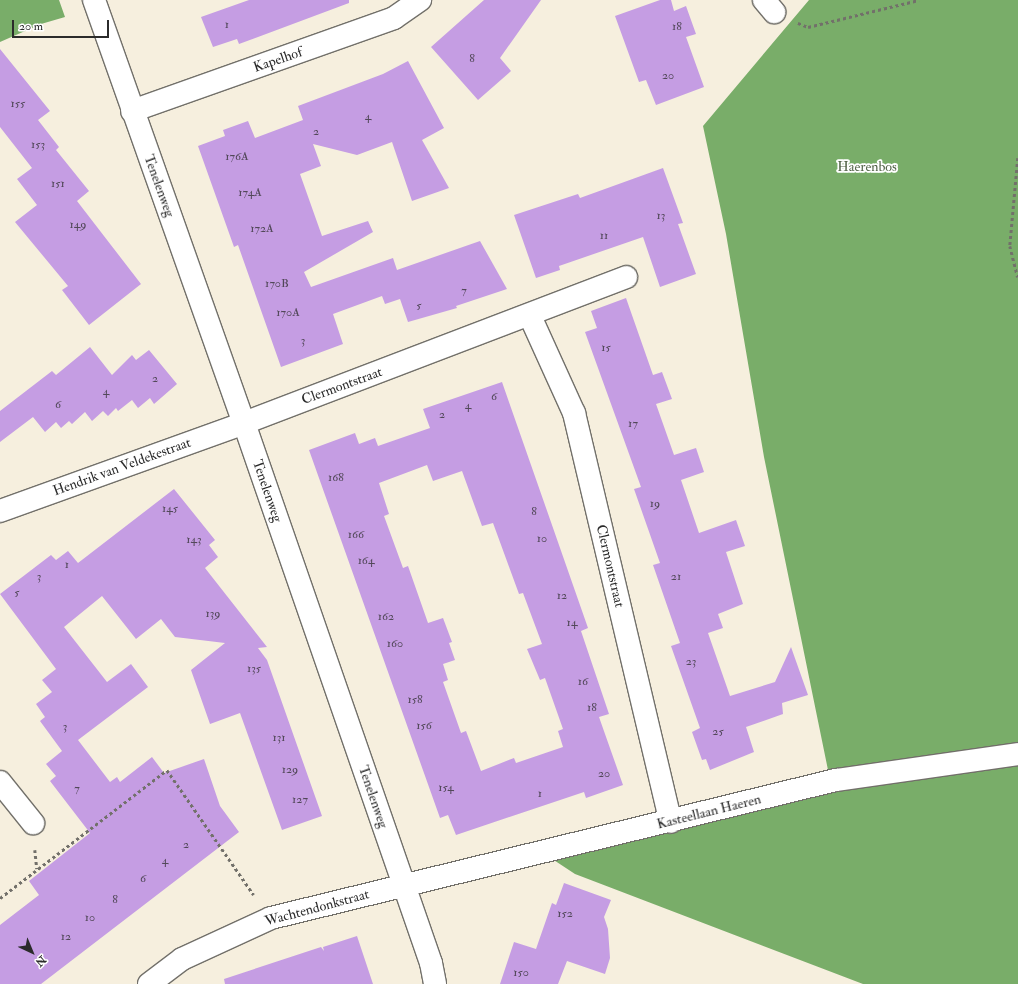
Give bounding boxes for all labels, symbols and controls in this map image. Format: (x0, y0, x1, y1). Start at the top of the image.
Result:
scale bar (14, 12, 111, 38)
house number: 1 (225, 18, 229, 32)
text: 20 m (19, 19, 43, 34)
house number: 18 (672, 20, 682, 34)
street label: Kapelhof (251, 44, 305, 76)
house number: 8 (469, 52, 475, 66)
house number: 20 (662, 69, 674, 83)
house number: 155 (11, 97, 25, 111)
house number: 4 (365, 110, 371, 124)
house number: 2 (313, 125, 319, 139)
house number: 153 (31, 138, 45, 152)
house number: 176A (225, 150, 249, 164)
street label: Tenelenweg (140, 152, 178, 220)
park label: Haerenbos (837, 159, 897, 175)
house number: 151 (51, 177, 65, 191)
house number: 174A (238, 186, 262, 200)
house number: 13 (657, 209, 665, 223)
house number: 149 (70, 218, 86, 232)
house number: 172A (250, 222, 274, 236)
house number: 11 (600, 229, 608, 243)
house number: 170B (265, 277, 289, 291)
house number: 7 (461, 284, 467, 298)
house number: 5 (416, 299, 422, 313)
house number: 170A (276, 306, 300, 320)
house number: 3 (301, 334, 305, 348)
house number: 15 (601, 341, 611, 355)
street label: Clermontstraat (299, 364, 385, 408)
house number: 2 (152, 372, 158, 386)
house number: 4 (103, 385, 109, 399)
house number: 6 (491, 390, 497, 404)
house number: 6 (55, 398, 61, 412)
house number: 4 (465, 399, 471, 413)
house number: 2 (439, 408, 445, 422)
house number: 17 (628, 417, 638, 431)
street label: Hendrik van Veldekestraat (51, 434, 193, 500)
street label: Tenelenweg (248, 457, 286, 525)
house number: 168 (328, 471, 344, 485)
house number: 19 (650, 497, 660, 511)
house number: 145 (162, 502, 178, 516)
house number: 8 (531, 505, 537, 519)
street label: Clermontstraat (592, 523, 628, 609)
house number: 166 (348, 528, 364, 542)
house number: 10 (537, 532, 547, 546)
house number: 143 (186, 533, 202, 547)
house number: 164 (358, 554, 374, 568)
house number: 1 (65, 558, 69, 572)
house number: 3 (37, 570, 41, 584)
house number: 21 (671, 570, 681, 584)
house number: 5 (14, 586, 20, 600)
house number: 12 (557, 589, 567, 603)
house number: 139 (205, 607, 221, 621)
house number: 162 (378, 610, 394, 624)
house number: 14 (567, 616, 577, 630)
house number: 160 (387, 637, 403, 651)
house number: 23 (686, 655, 696, 669)
house number: 135 (247, 662, 261, 676)
house number: 16 (578, 675, 588, 689)
house number: 158 (407, 693, 423, 707)
house number: 18 (587, 701, 597, 715)
house number: 156 (416, 719, 432, 733)
house number: 3 (63, 720, 67, 734)
house number: 25 (712, 725, 724, 739)
house number: 131 (272, 731, 286, 745)
house number: 129 (282, 763, 298, 777)
street label: Tenelenweg (354, 763, 392, 831)
house number: 20 (598, 767, 610, 781)
house number: 154 (438, 781, 454, 795)
house number: 7 (74, 782, 80, 796)
house number: 1 (538, 787, 542, 801)
street label: Kasteellaan Haeren (655, 791, 763, 833)
house number: 127 (292, 793, 308, 807)
house number: 2 (183, 838, 189, 852)
house number: 4 (162, 854, 168, 868)
house number: 6 (140, 872, 146, 886)
street label: Wachtendonkstraat (263, 886, 371, 930)
house number: 8 (112, 893, 118, 907)
house number: 152 (557, 907, 573, 921)
house number: 10 (85, 911, 95, 925)
house number: 12 (61, 930, 71, 944)
north arrow (12, 932, 52, 972)
text: N (33, 953, 49, 969)
house number: 150 (513, 966, 529, 980)

